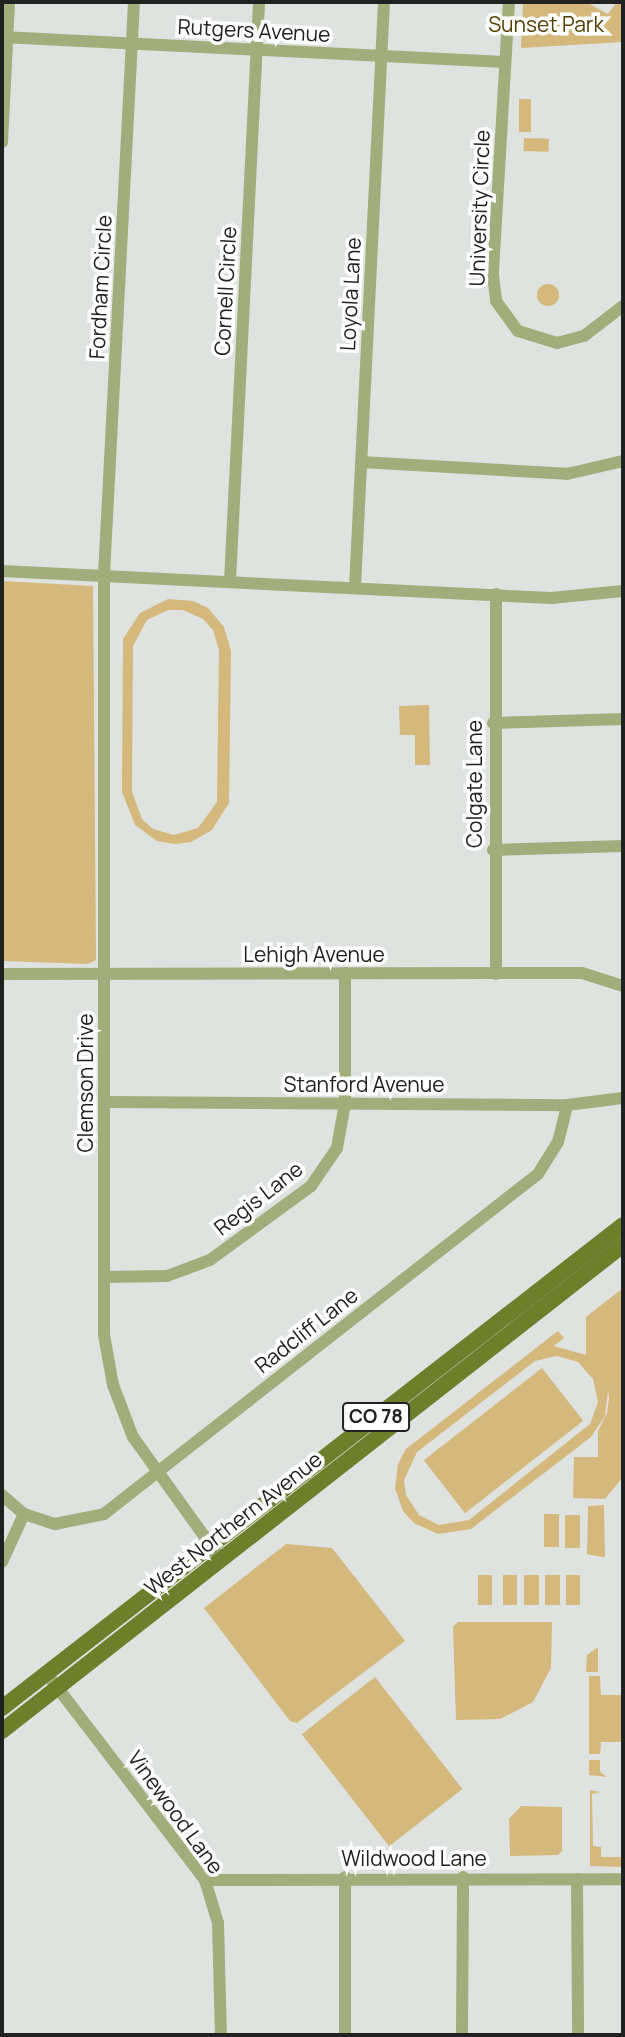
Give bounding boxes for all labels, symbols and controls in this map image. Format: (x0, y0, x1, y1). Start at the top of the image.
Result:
park label: Sunset Park (488, 11, 604, 37)
street label: Rutgers Avenue (177, 13, 331, 47)
street label: University Circle (464, 129, 494, 287)
street label: Fordham Circle (84, 214, 116, 360)
street label: Cornell Circle (209, 226, 241, 356)
street label: Loyola Lane (334, 237, 366, 351)
street label: Colgate Lane (461, 720, 487, 848)
street label: Lehigh Avenue (243, 941, 385, 967)
street label: Clemson Drive (72, 1014, 98, 1152)
street label: Stanford Avenue (284, 1071, 444, 1097)
street label: Regis Lane (209, 1156, 307, 1240)
street label: Radcliff Lane (250, 1282, 362, 1378)
road number: CO 78 (341, 1401, 411, 1432)
street label: West Northern Avenue (139, 1446, 327, 1600)
street label: Vinewood Lane (123, 1746, 229, 1878)
street label: Wildwood Lane (341, 1845, 487, 1871)

